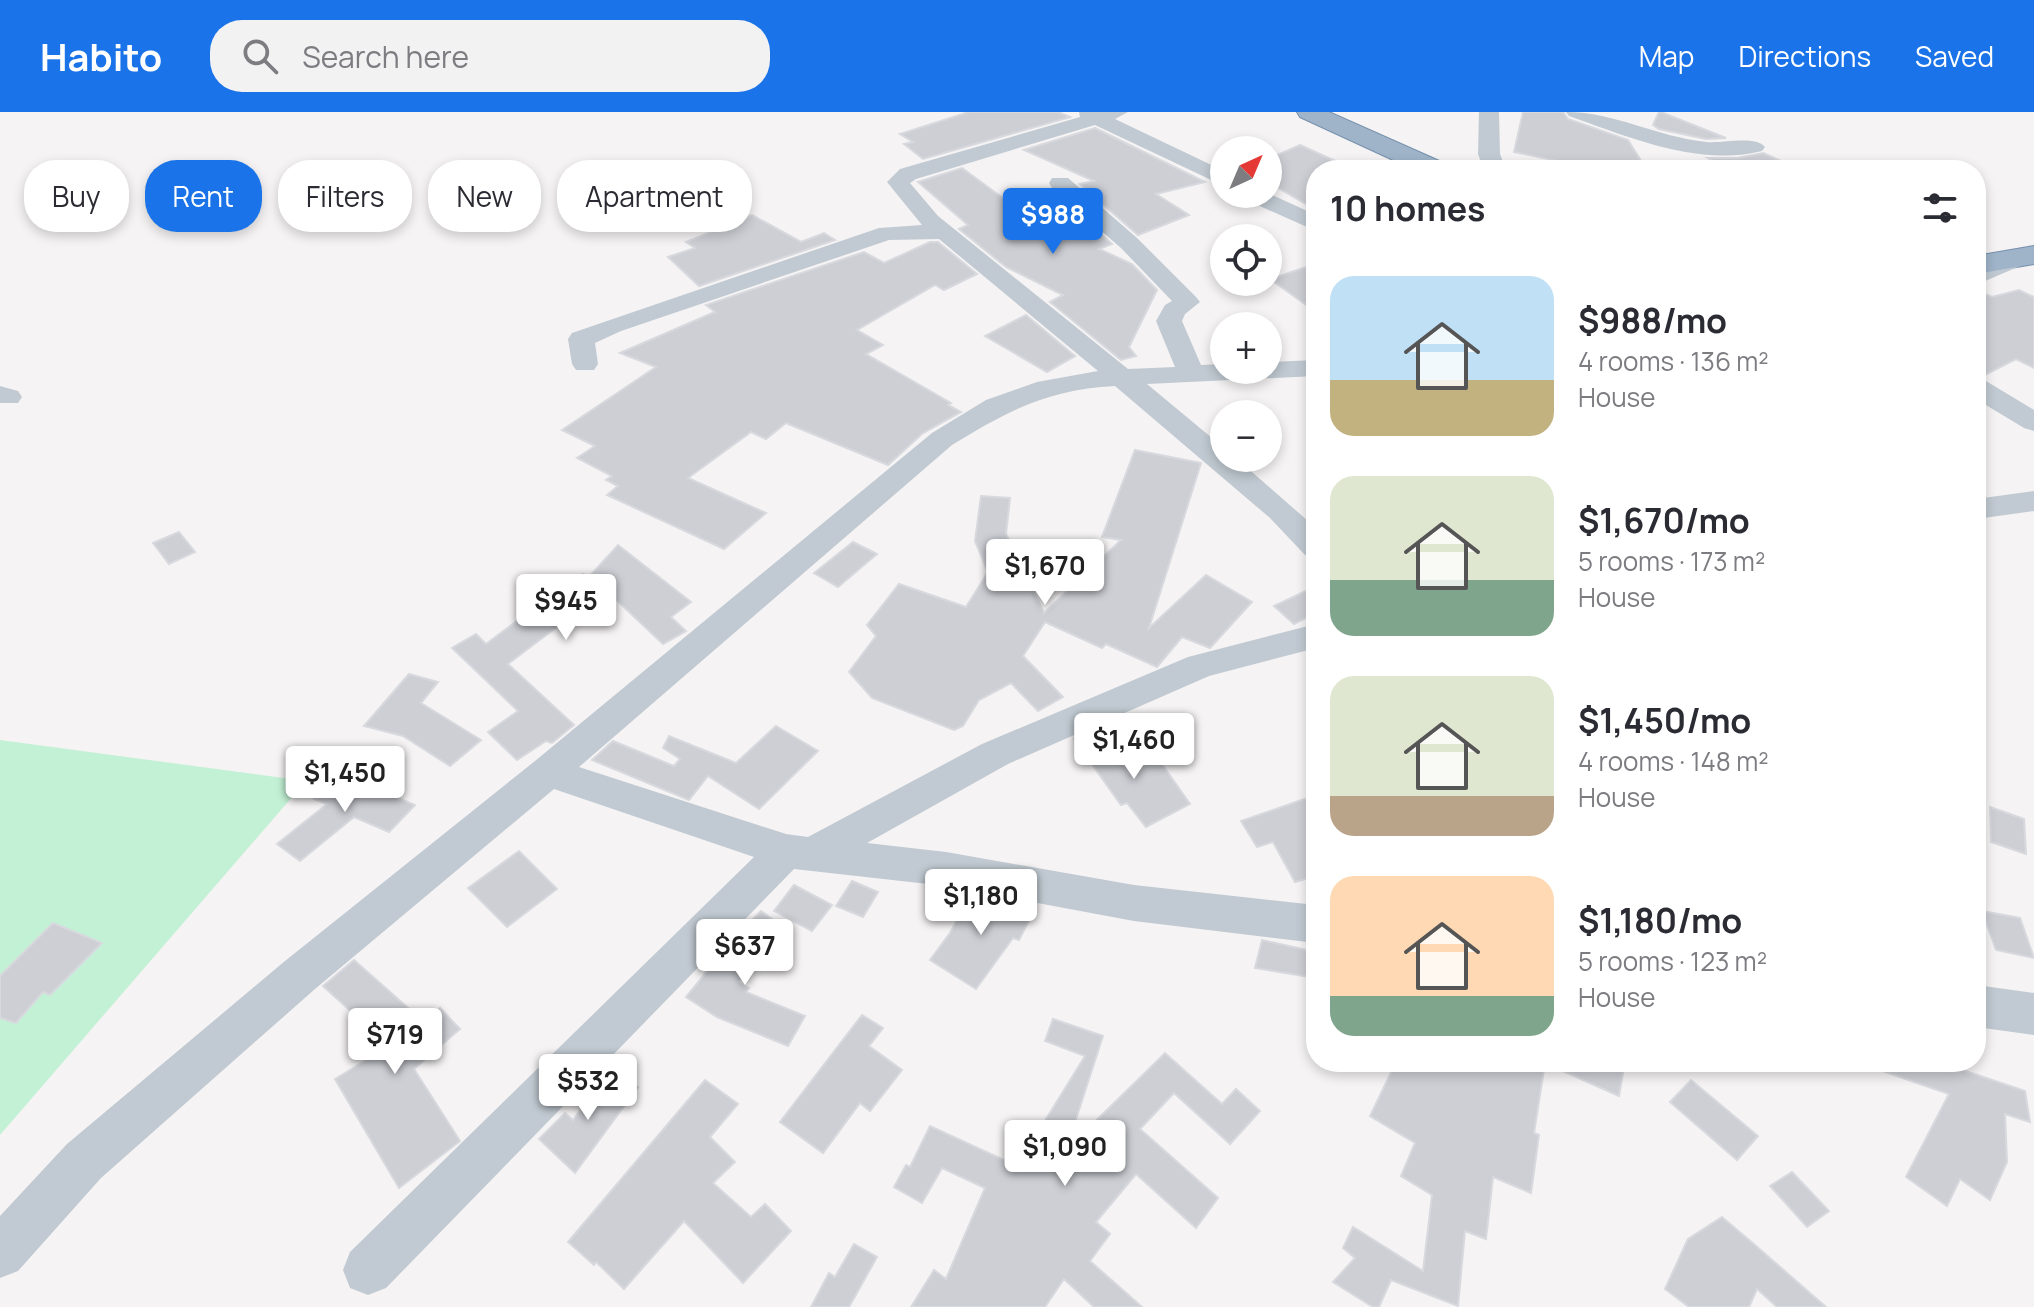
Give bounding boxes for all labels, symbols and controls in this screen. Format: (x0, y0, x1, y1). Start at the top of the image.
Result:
search box (210, 20, 770, 92)
text: Habito (40, 30, 162, 82)
icon: search (238, 34, 282, 78)
text: Search here (302, 36, 469, 77)
text: Map (1639, 37, 1694, 75)
text: Directions (1738, 37, 1871, 75)
text: Saved (1915, 37, 1994, 75)
north arrow (1210, 136, 1282, 208)
map controls (1210, 136, 1282, 472)
chip: Buy (24, 160, 129, 232)
chip: Rent (145, 160, 262, 232)
chip: Filters (278, 160, 412, 232)
chip: New (428, 160, 541, 232)
chip: Apartment (557, 160, 752, 232)
text: 10 homes (1330, 185, 1486, 231)
icon: filters (1918, 186, 1962, 230)
pin: $988 (1006, 188, 1100, 256)
text: $988 (1021, 196, 1085, 232)
button: locate (1210, 224, 1282, 296)
text: $988/mo (1578, 297, 1727, 343)
icon: home (1394, 308, 1490, 404)
button: + (1210, 312, 1282, 384)
text: 4 rooms · 136 m² (1578, 343, 1769, 379)
text: House (1578, 379, 1655, 415)
button: − (1210, 400, 1282, 472)
text: $1,670/mo (1578, 497, 1750, 543)
icon: home (1394, 508, 1490, 604)
pin: $1,670 (980, 539, 1110, 607)
text: 5 rooms · 173 m² (1578, 543, 1765, 579)
text: $1,670 (1004, 547, 1086, 583)
pin: $945 (519, 574, 613, 642)
text: House (1578, 579, 1655, 615)
text: $945 (534, 582, 598, 618)
text: $1,450/mo (1578, 697, 1751, 743)
icon: home (1394, 708, 1490, 804)
pin: $1,460 (1069, 713, 1199, 781)
text: $1,460 (1092, 721, 1176, 757)
text: 4 rooms · 148 m² (1578, 743, 1769, 779)
pin: $1,450 (280, 746, 410, 814)
text: $1,450 (304, 754, 386, 790)
text: House (1578, 779, 1655, 815)
pin: $1,180 (916, 869, 1046, 937)
text: $1,180 (943, 877, 1019, 913)
text: $1,180/mo (1578, 897, 1742, 943)
icon: home (1394, 908, 1490, 1004)
pin: $637 (698, 919, 792, 987)
text: $637 (714, 927, 776, 963)
text: 5 rooms · 123 m² (1578, 943, 1767, 979)
text: House (1578, 979, 1655, 1015)
pin: $719 (348, 1008, 442, 1076)
text: $719 (366, 1016, 424, 1052)
pin: $532 (541, 1054, 635, 1122)
text: $532 (557, 1062, 619, 1098)
pin: $1,090 (1000, 1120, 1130, 1188)
text: $1,090 (1023, 1128, 1107, 1164)

